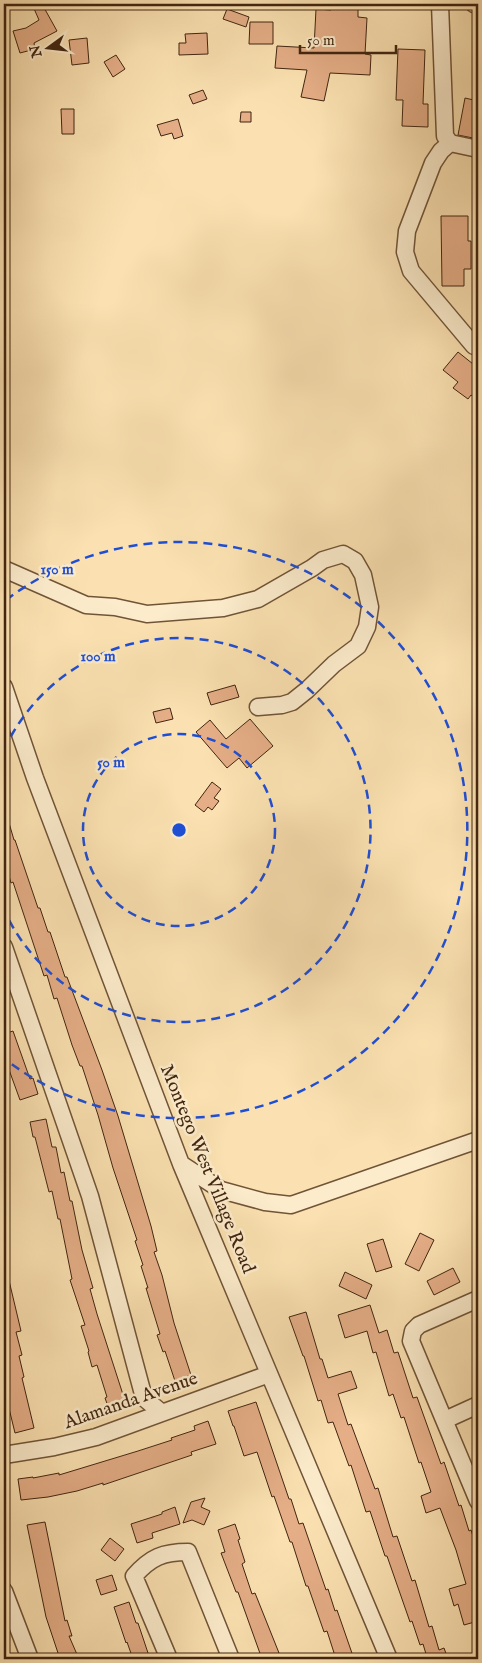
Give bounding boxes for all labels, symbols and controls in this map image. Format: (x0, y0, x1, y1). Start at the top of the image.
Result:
north arrow (22, 22, 72, 72)
scale bar (300, 22, 396, 54)
text: 50 m (307, 31, 335, 50)
text: N (26, 43, 47, 60)
text: 150 m (40, 560, 74, 579)
text: 100 m (80, 647, 116, 666)
text: 50 m (97, 753, 125, 772)
centre of rings (170, 821, 188, 839)
street label: Montego West Village Road (154, 1061, 260, 1278)
street label: Alamanda Avenue (60, 1367, 201, 1435)

